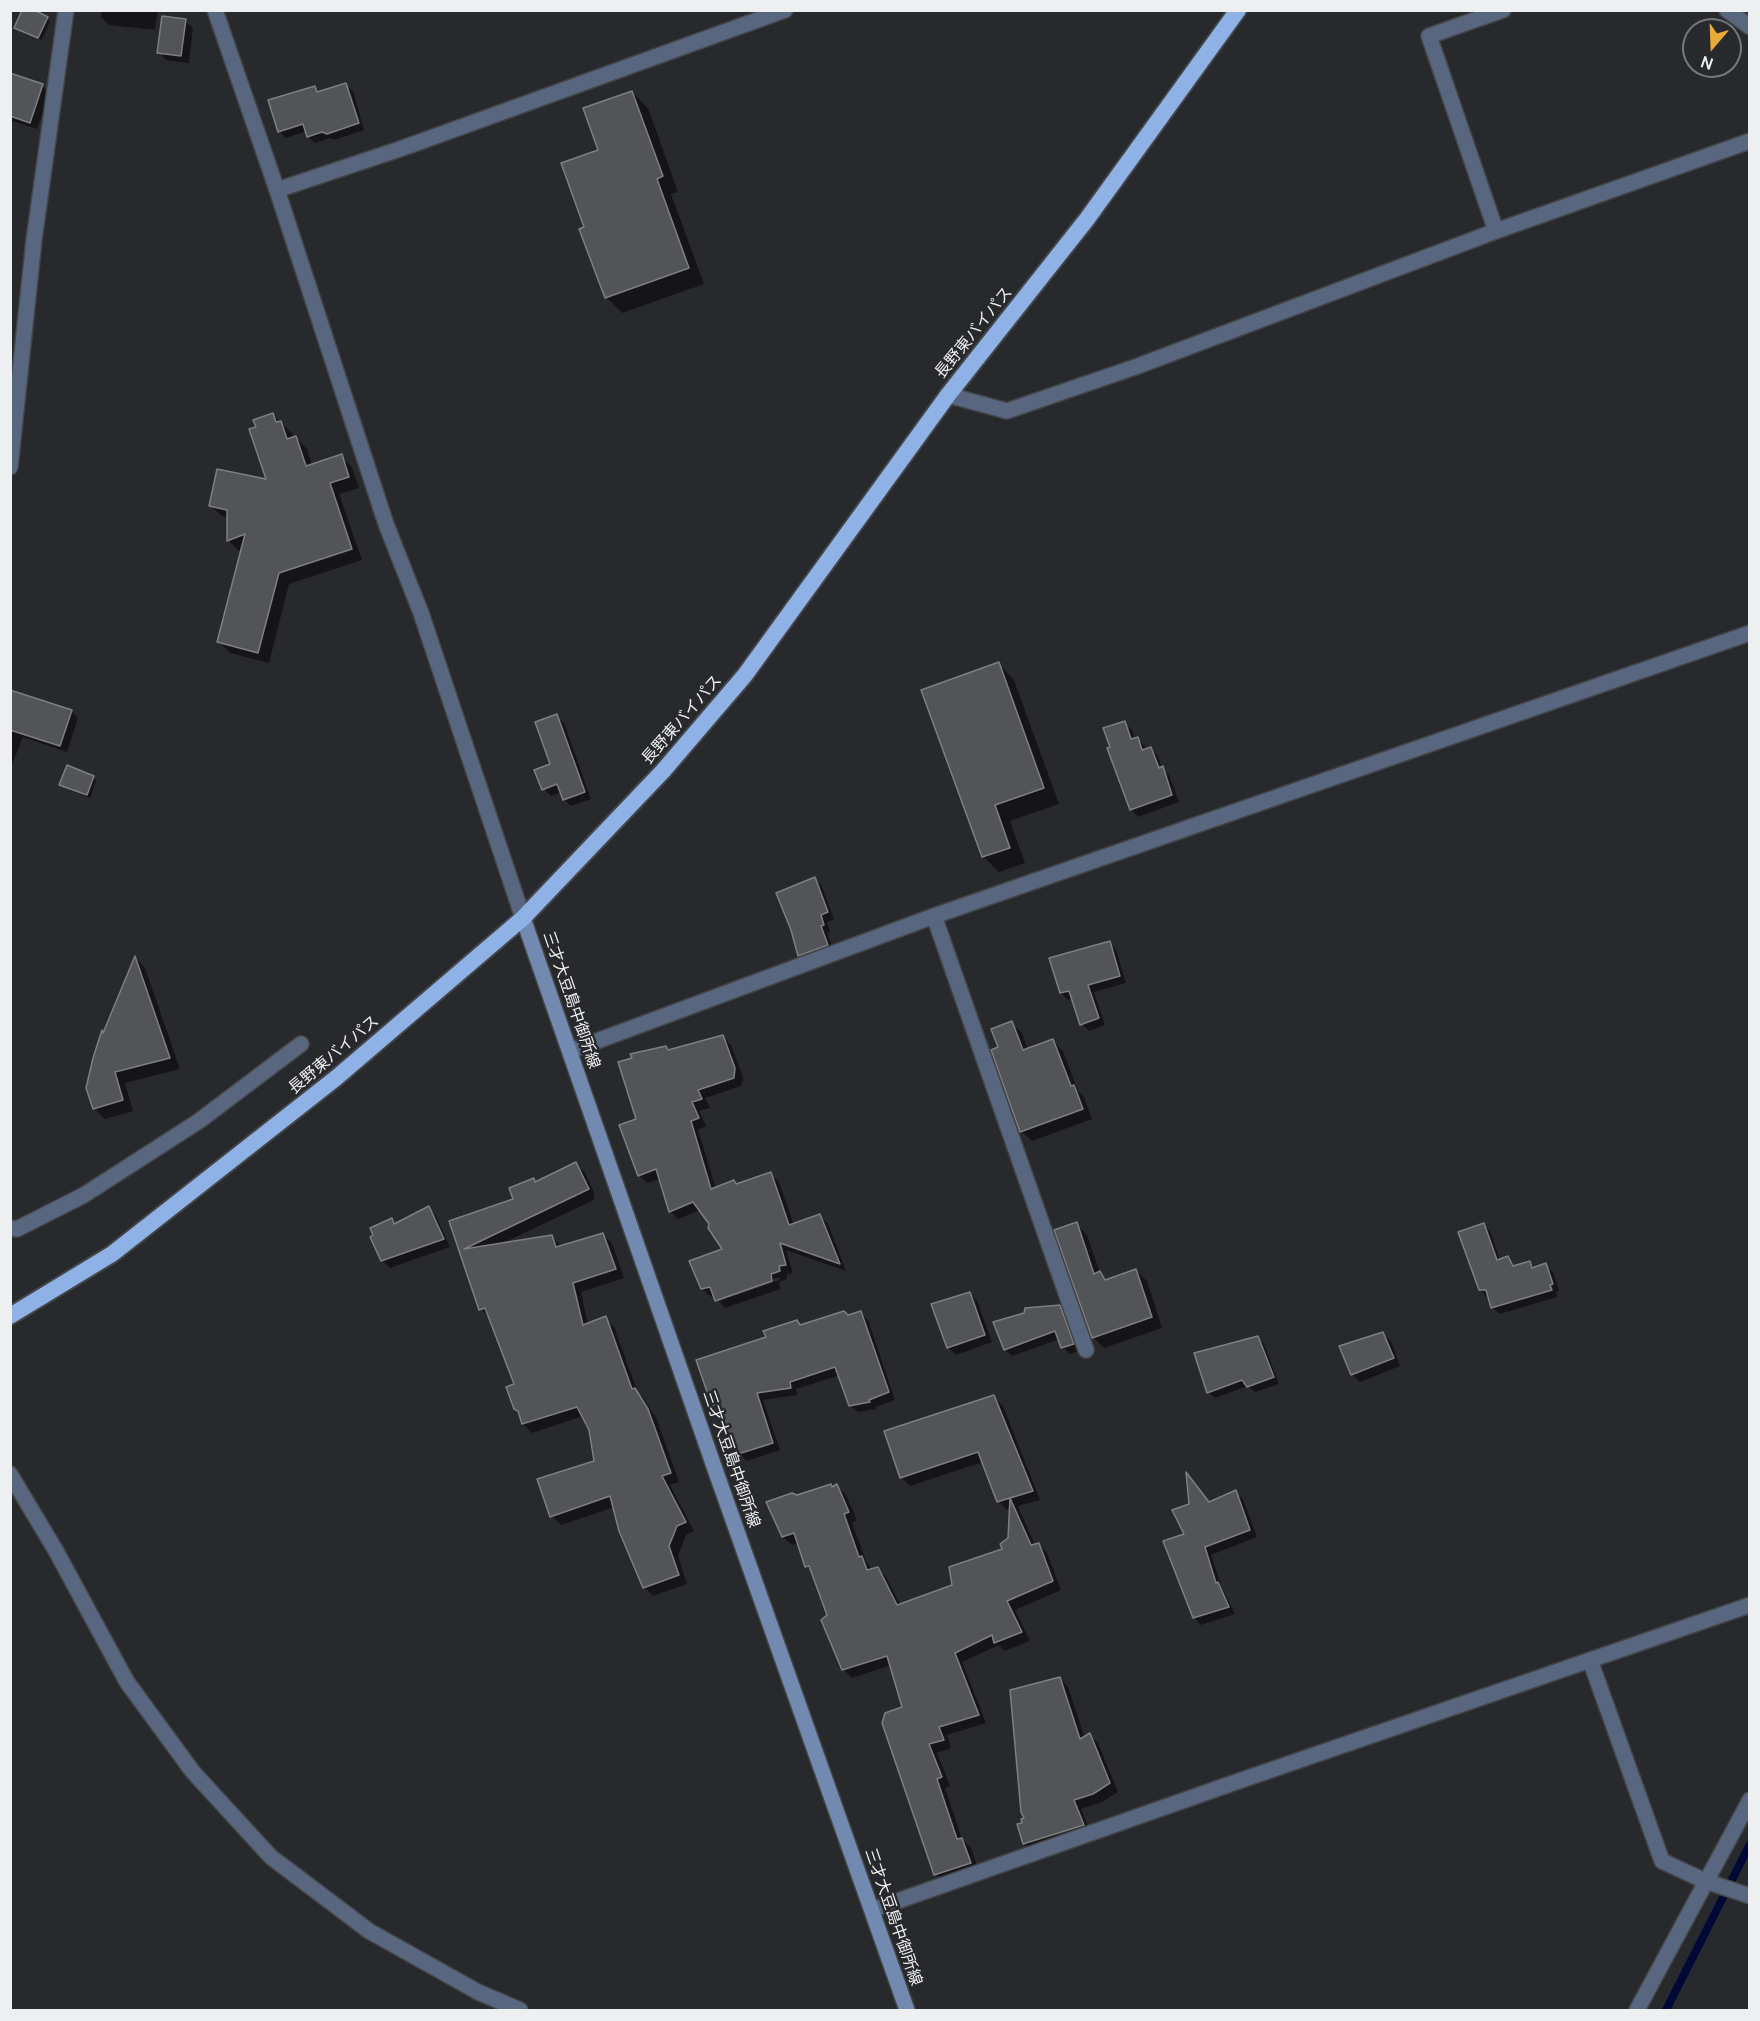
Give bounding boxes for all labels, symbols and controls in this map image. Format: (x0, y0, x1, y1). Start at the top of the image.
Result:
north arrow (1682, 18, 1742, 78)
text: N (1698, 51, 1716, 75)
street label: 長野東バイパス (931, 283, 1017, 383)
street label: 長野東バイパス (638, 671, 726, 769)
street label: 三才大豆島中御所線 (538, 929, 604, 1071)
street label: 長野東バイパス (285, 1012, 383, 1098)
street label: 三才大豆島中御所線 (698, 1388, 764, 1530)
street label: 三才大豆島中御所線 (860, 1846, 926, 1988)

